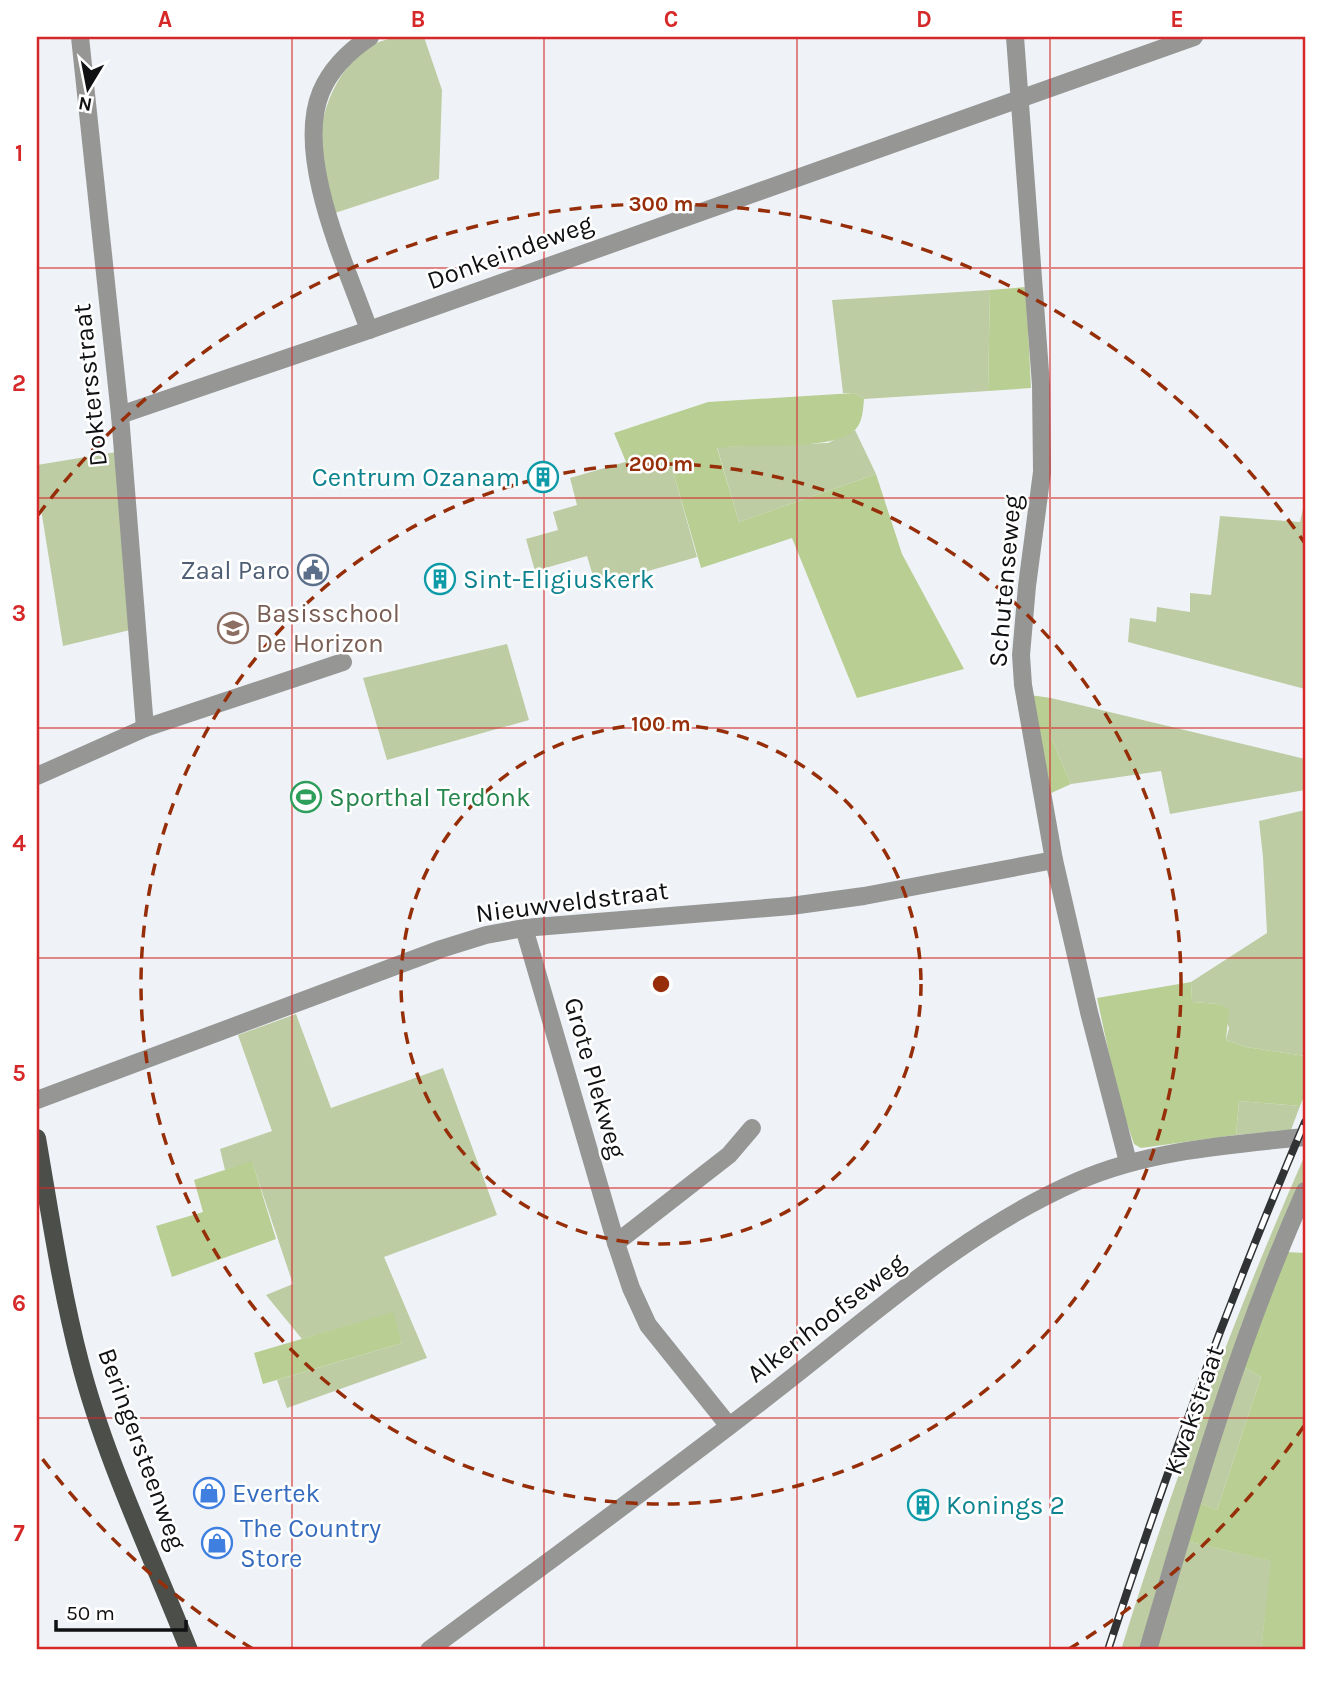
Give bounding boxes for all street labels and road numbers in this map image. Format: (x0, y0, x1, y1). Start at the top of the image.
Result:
street label: Donkeindeweg (423, 208, 597, 296)
street label: Doktersstraat (66, 302, 114, 468)
street label: Schutenseweg (982, 493, 1028, 669)
street label: Nieuwveldstraat (474, 875, 670, 929)
street label: Grote Plekweg (557, 994, 633, 1162)
street label: Alkenhoofseweg (741, 1246, 912, 1389)
street label: Kwakstraat (1157, 1341, 1231, 1479)
street label: Beringersteenweg (91, 1344, 193, 1554)

